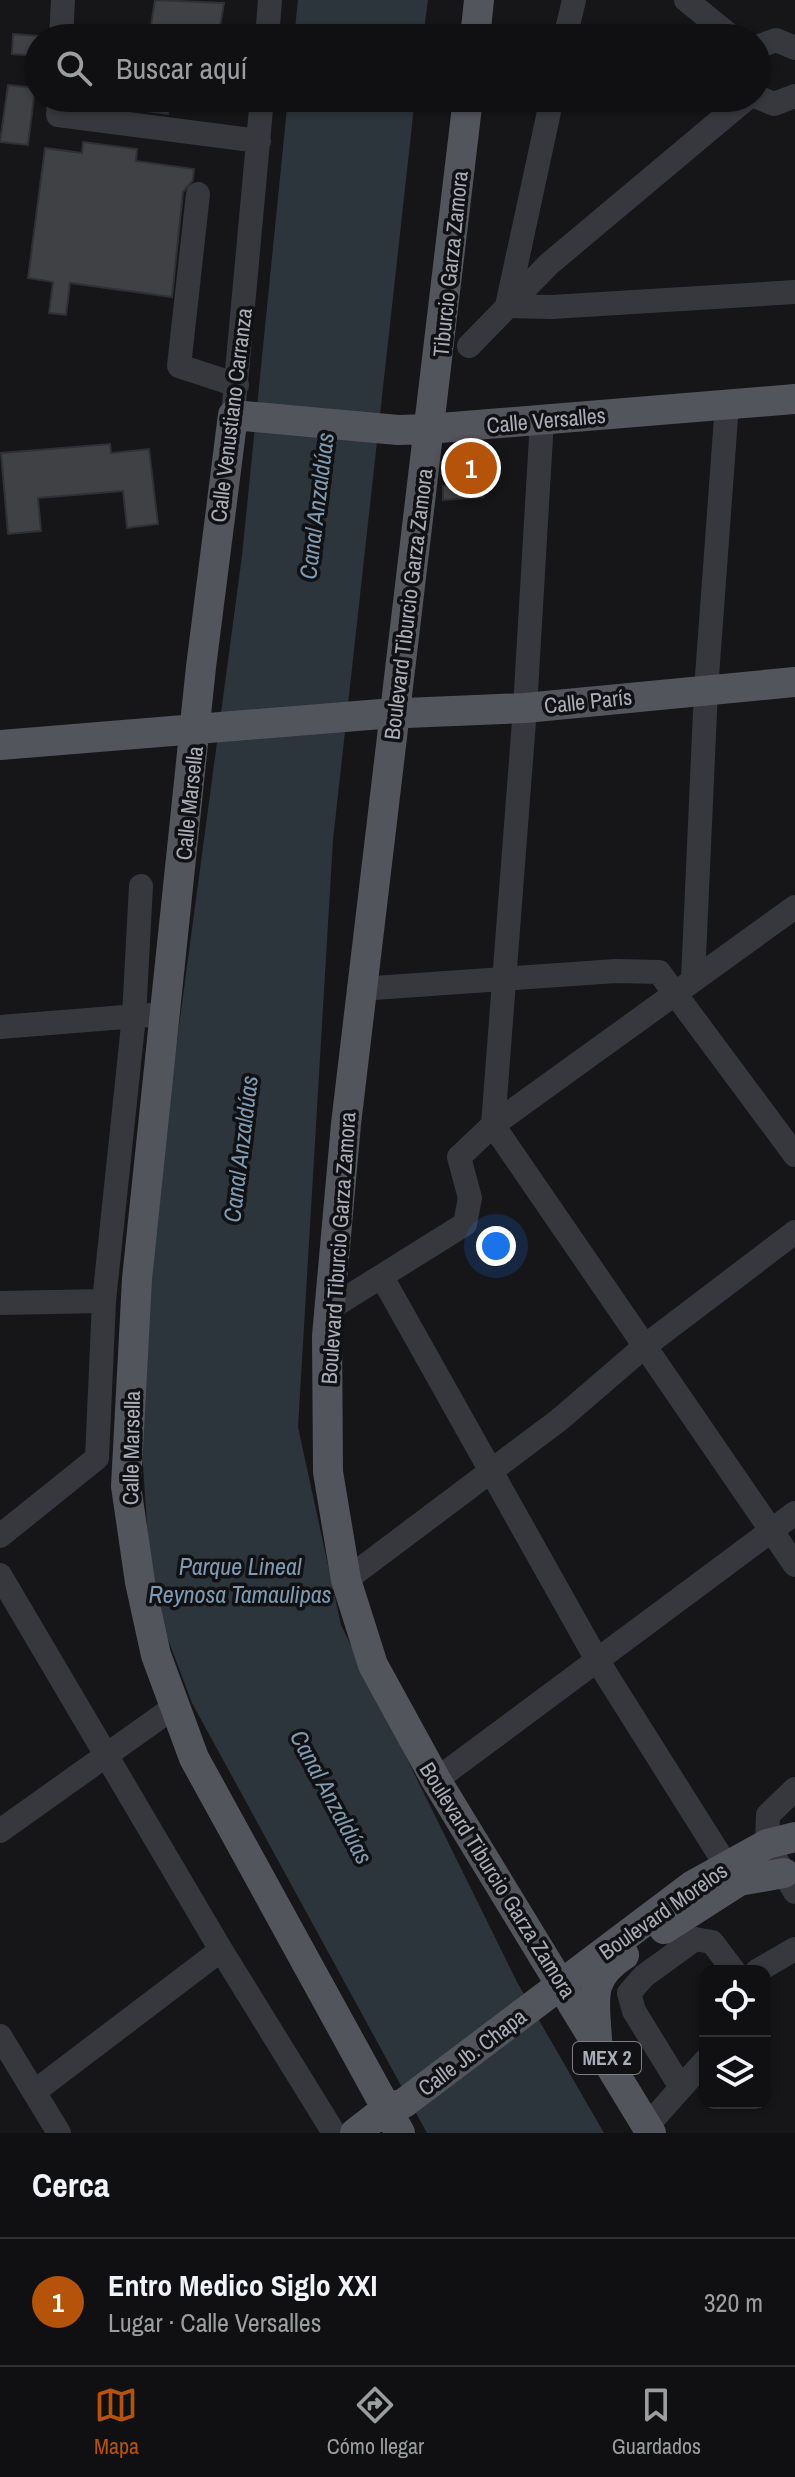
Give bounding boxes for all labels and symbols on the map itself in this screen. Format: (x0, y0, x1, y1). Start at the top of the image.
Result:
street label: Tiburcio Garza Zamora (425, 169, 475, 359)
street label: Calle Venustiano Carranza (203, 306, 259, 524)
street label: Calle Versalles (485, 400, 607, 440)
water label: Canal Anzaldúas (291, 431, 341, 581)
pin: 1 (445, 438, 497, 498)
street label: Boulevard Tiburcio Garza Zamora (376, 467, 440, 741)
street label: Calle París (543, 681, 633, 721)
street label: Calle Marsella (168, 745, 210, 861)
water label: Canal Anzaldúas (215, 1074, 265, 1224)
street label: Boulevard Tiburcio Garza Zamora (314, 1111, 362, 1385)
your location (476, 1226, 516, 1266)
street label: Calle Marsella (115, 1391, 147, 1505)
water label: Parque Lineal Reynosa Tamaulipas (149, 1550, 332, 1610)
water label: Canal Anzaldúas (283, 1724, 381, 1869)
street label: Boulevard Tiburcio Garza Zamora (413, 1756, 583, 2004)
street label: Boulevard Morelos (593, 1856, 733, 1966)
street label: Calle Jb. Chapa (412, 2001, 532, 2103)
road number: MEX 2 (573, 2042, 641, 2074)

